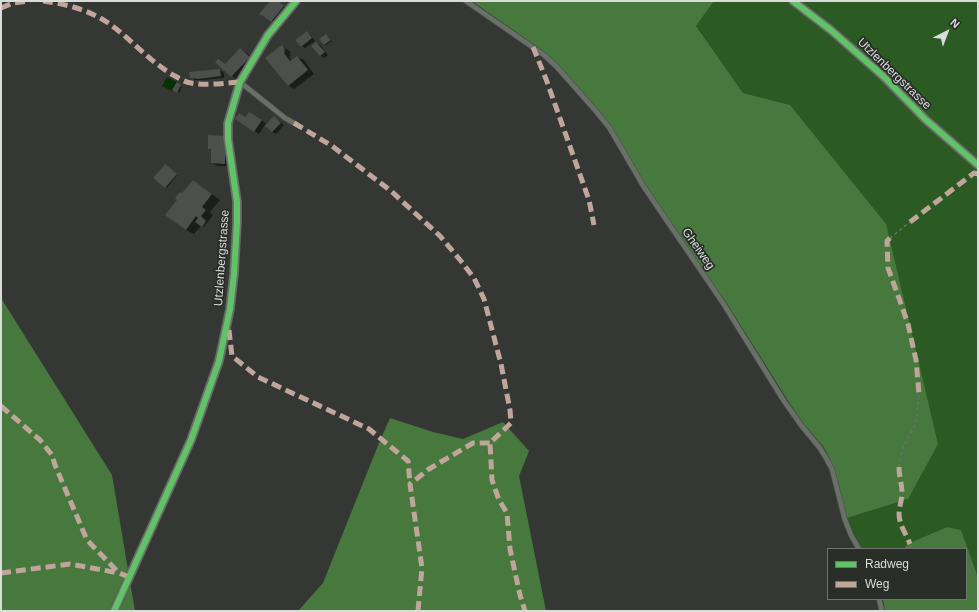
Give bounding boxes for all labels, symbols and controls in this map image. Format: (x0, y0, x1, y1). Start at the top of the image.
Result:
north arrow (927, 12, 967, 52)
text: N (948, 16, 962, 30)
street label: Utzlenbergstrasse (854, 35, 934, 113)
street label: Utzlenbergstrasse (211, 209, 233, 307)
street label: Gheiweg (679, 225, 717, 273)
legend (827, 548, 967, 600)
text: Radweg (865, 557, 909, 571)
text: Weg (865, 577, 889, 591)

